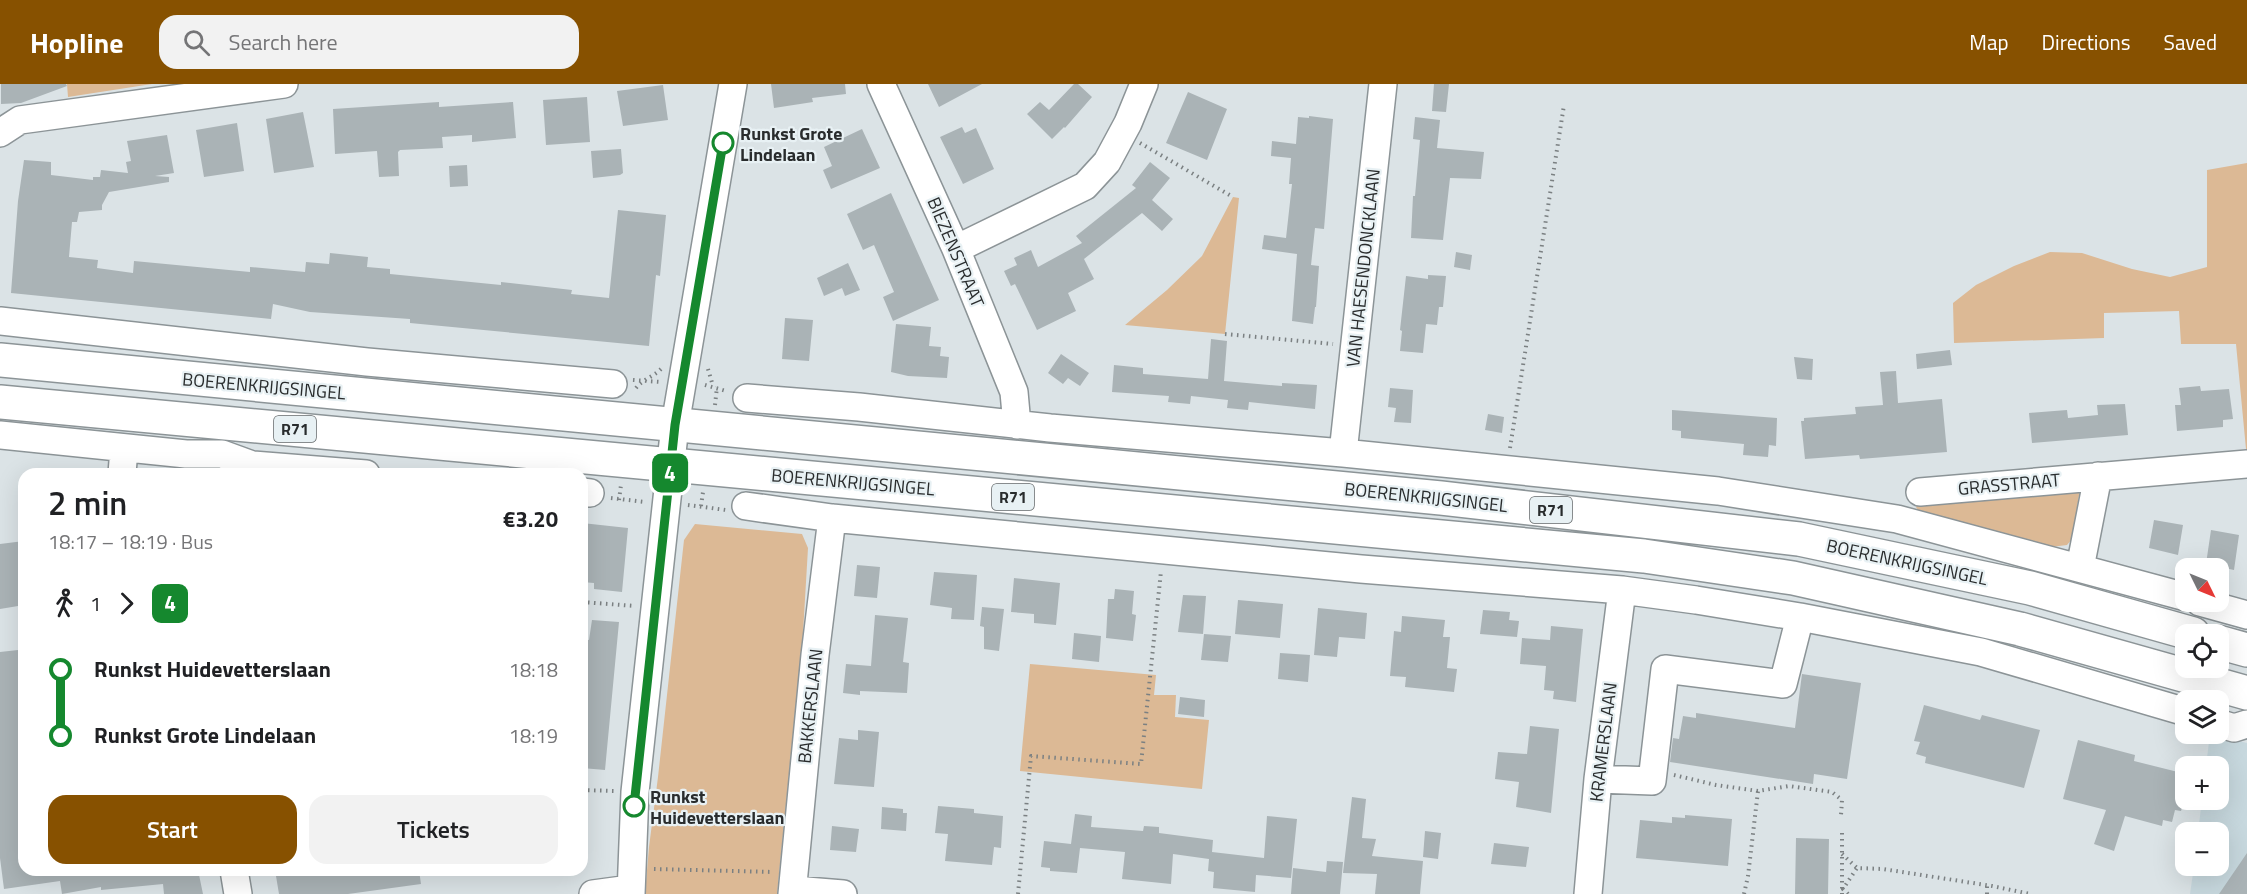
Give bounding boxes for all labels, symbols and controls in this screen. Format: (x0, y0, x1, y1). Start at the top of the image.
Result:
search box (159, 15, 579, 69)
text: Hopline (30, 21, 123, 64)
text: Search here (228, 25, 338, 59)
icon: search (180, 26, 213, 59)
text: Map (1969, 26, 2009, 58)
text: Directions (2042, 26, 2131, 58)
text: Saved (2164, 26, 2217, 58)
place label: Runkst Grote Lindelaan (740, 120, 842, 168)
marker: Runkst Grote Lindelaan (712, 132, 734, 154)
street label: VAN HAESENDONCKLAAN (1339, 167, 1387, 369)
street label: BIEZENSTRAAT (921, 193, 992, 312)
street label: BOERENKRIJGSINGEL (181, 365, 347, 407)
road number: R71 (274, 416, 316, 442)
line badge: 4 (650, 454, 690, 492)
text: 4 (664, 457, 676, 489)
street label: BOERENKRIJGSINGEL (770, 461, 936, 503)
street label: GRASSTRAAT (1957, 466, 2062, 502)
street label: BOERENKRIJGSINGEL (1343, 475, 1509, 519)
text: 2 min (48, 478, 127, 528)
road number: R71 (992, 484, 1034, 510)
road number: R71 (1530, 497, 1572, 523)
text: €3.20 (503, 502, 558, 536)
text: 18:17 – 18:19 · Bus (48, 526, 213, 557)
street label: BOERENKRIJGSINGEL (1824, 532, 1990, 592)
north arrow (2175, 558, 2229, 612)
map controls (2175, 558, 2229, 876)
icon: walk (48, 587, 81, 620)
icon: forward (110, 587, 143, 620)
text: 4 (164, 587, 176, 619)
text: 1 (90, 588, 101, 619)
button: locate (2175, 624, 2229, 678)
street label: BAKKERSLAAN (791, 647, 829, 765)
text: Runkst Huidevetterslaan (94, 652, 331, 686)
text: 18:18 (509, 654, 558, 685)
street label: KRAMERSLAAN (1582, 681, 1624, 803)
button: layers (2175, 690, 2229, 744)
text: Runkst Grote Lindelaan (94, 718, 316, 752)
text: 18:19 (509, 720, 558, 751)
button: + (2175, 756, 2229, 810)
place label: Runkst Huidevetterslaan (650, 783, 784, 831)
button: Start (48, 795, 297, 864)
button: Tickets (309, 795, 558, 864)
marker: Runkst Huidevetterslaan (623, 795, 645, 817)
button: − (2175, 822, 2229, 876)

